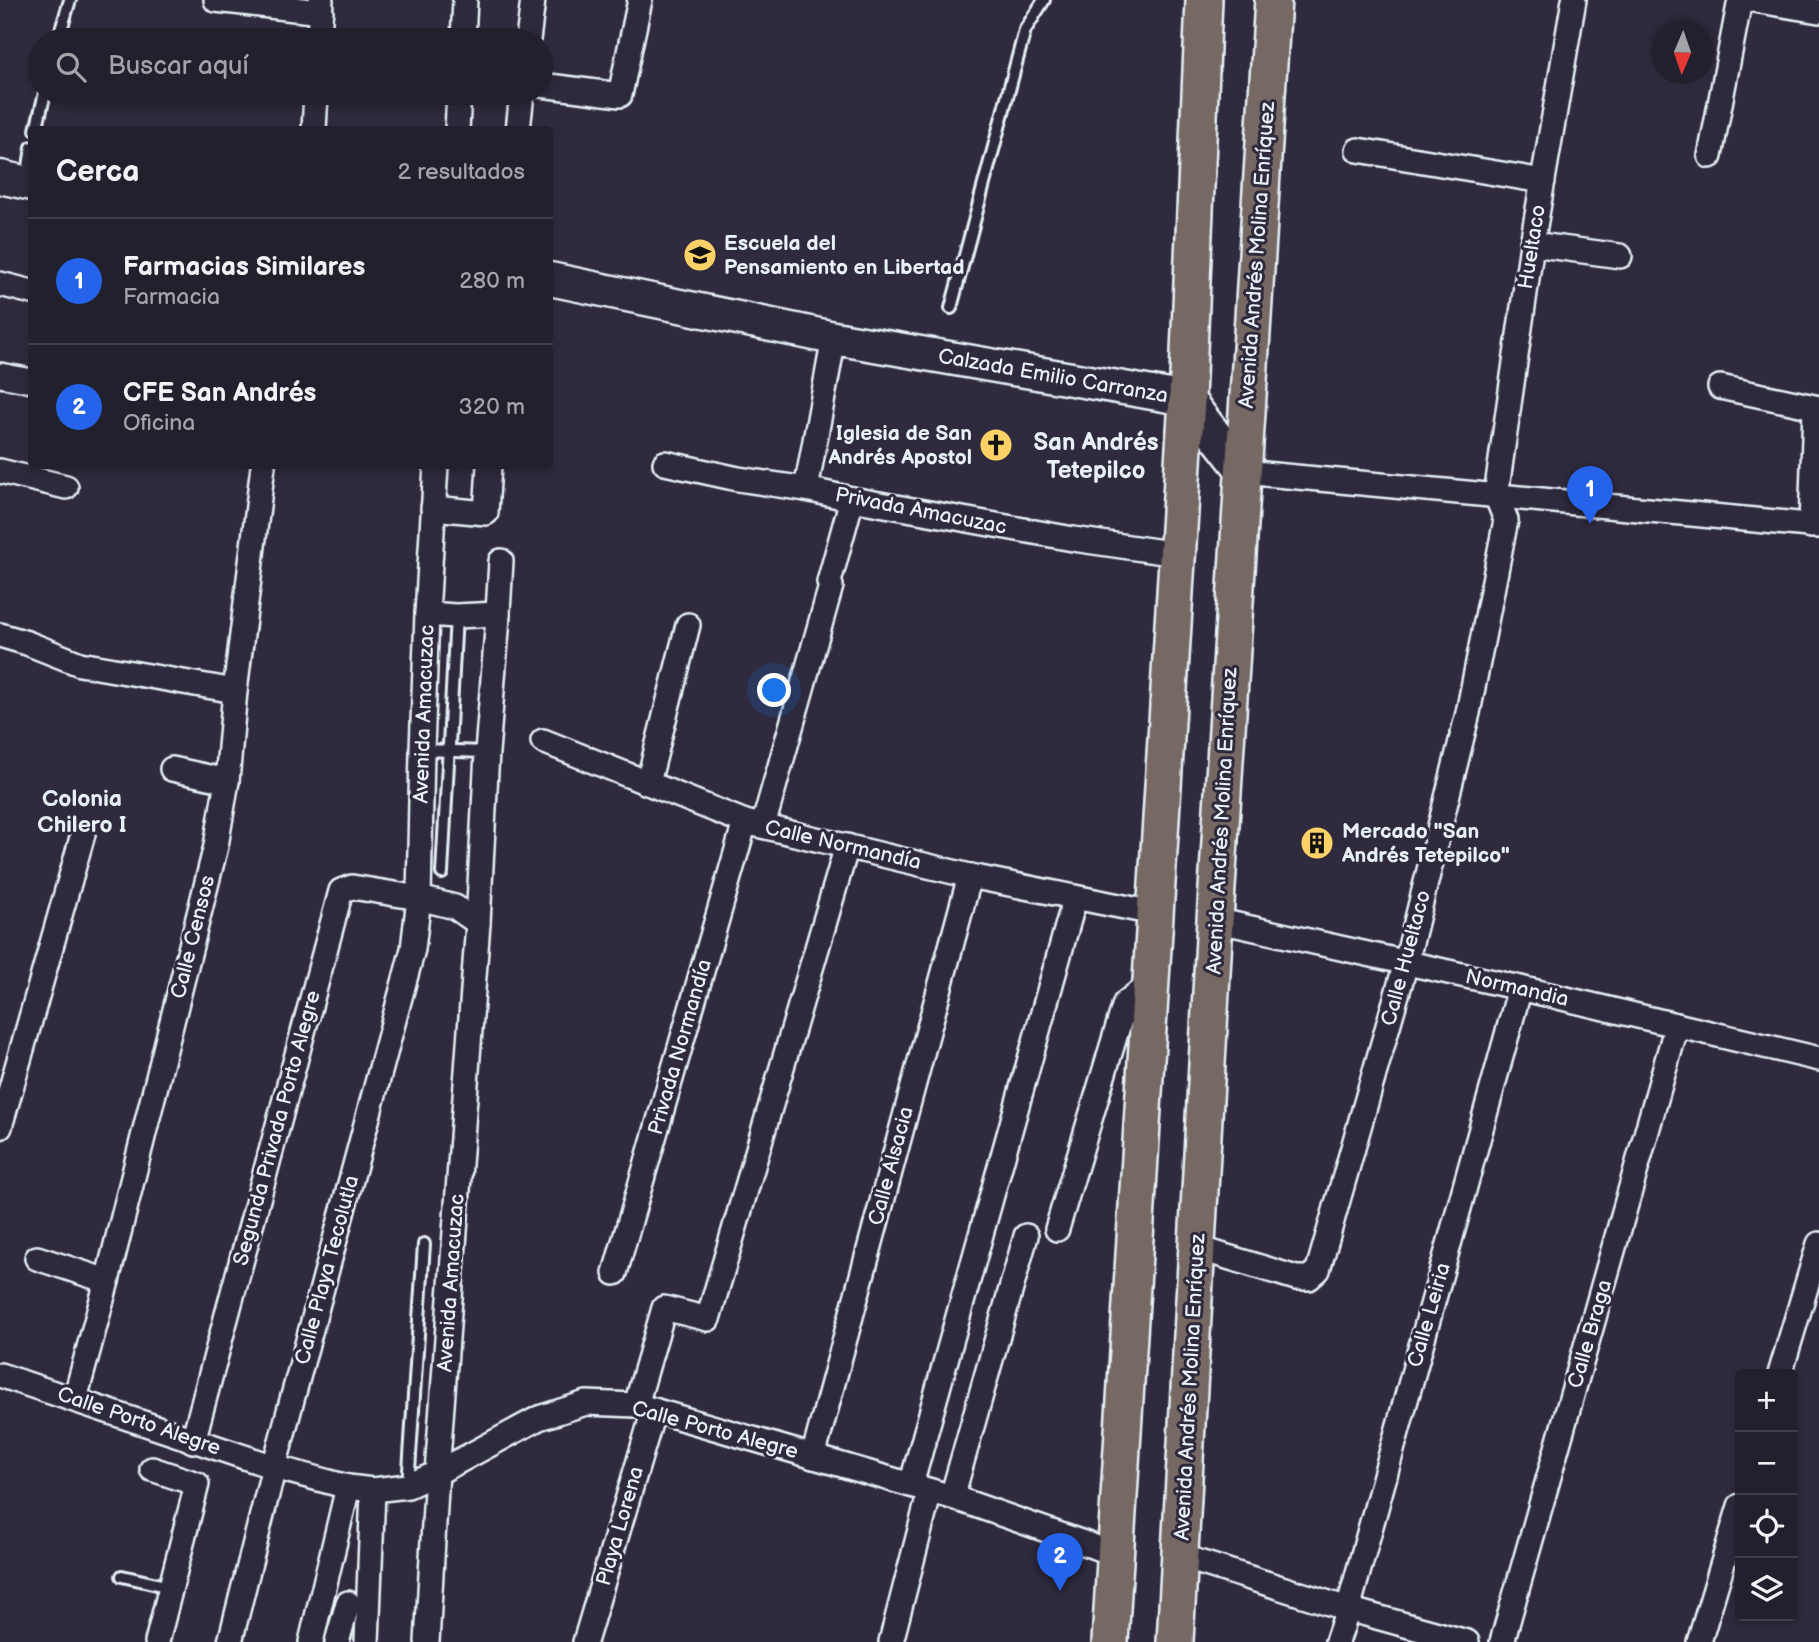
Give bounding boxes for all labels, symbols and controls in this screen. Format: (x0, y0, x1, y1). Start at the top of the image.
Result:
north arrow (1651, 21, 1714, 84)
search box (28, 28, 553, 105)
icon: search (52, 48, 90, 86)
text: Buscar aquí (108, 51, 249, 82)
street label: Avenida Andrés Molina Enríquez (1234, 100, 1280, 409)
text: Cerca (56, 154, 139, 190)
text: 2 resultados (397, 158, 525, 186)
street label: Hueltaco (1513, 203, 1551, 291)
place label: Escuela del Pensamiento en Libertad (724, 231, 964, 280)
school or university icon: Escuela del Pensamiento en Libertad (681, 236, 719, 274)
text: Farmacias Similares (123, 252, 365, 283)
text: 1 (74, 267, 84, 295)
text: 280 m (459, 267, 525, 295)
text: Farmacia (123, 283, 220, 311)
street label: Calzada Emilio Carranza (936, 343, 1170, 409)
text: CFE San Andrés (123, 378, 316, 409)
text: 2 (72, 393, 86, 421)
text: 320 m (459, 393, 525, 421)
text: Oficina (123, 409, 195, 437)
place label: Iglesia de San Andrés Apostol (827, 421, 972, 470)
church icon: Iglesia de San Andrés Apostol (977, 426, 1015, 464)
district label: San Andrés Tetepilco (1034, 428, 1159, 485)
pin: 1 (1567, 466, 1613, 524)
street label: Privada Amacuzac (833, 482, 1009, 540)
street label: Avenida Amacuzac (408, 624, 440, 804)
street label: Avenida Andrés Molina Enríquez (1201, 666, 1243, 975)
your location (757, 673, 791, 707)
district label: Colonia Chilero I (37, 785, 127, 839)
street label: Calle Normandía (763, 815, 923, 875)
place label: Mercado "San Andrés Tetepilco" (1341, 819, 1510, 868)
building icon: Mercado "San Andrés Tetepilco" (1298, 824, 1336, 862)
street label: Calle Censos (166, 873, 220, 1001)
street label: Calle Hueltaco (1376, 887, 1436, 1028)
street label: Privada Normandía (643, 956, 717, 1138)
street label: Normandia (1463, 964, 1571, 1012)
street label: Segunda Privada Porto Alegre (228, 988, 326, 1268)
street label: Calle Alsacia (863, 1104, 919, 1228)
street label: Calle Playa Tecolutla (290, 1173, 364, 1367)
street label: Avenida Amacuzac (432, 1193, 470, 1373)
street label: Avenida Andrés Molina Enríquez (1169, 1232, 1211, 1541)
street label: Calle Leiria (1402, 1260, 1456, 1370)
street label: Calle Braga (1563, 1277, 1617, 1391)
map controls (1735, 1369, 1798, 1621)
button: + (1735, 1369, 1798, 1432)
street label: Calle Porto Alegre (54, 1381, 224, 1461)
street label: Calle Porto Alegre (629, 1396, 801, 1464)
button: − (1735, 1432, 1798, 1495)
street label: Playa Lorena (591, 1464, 649, 1588)
button: locate (1735, 1495, 1798, 1558)
pin: 2 (1037, 1533, 1083, 1591)
button: layers (1735, 1558, 1798, 1621)

